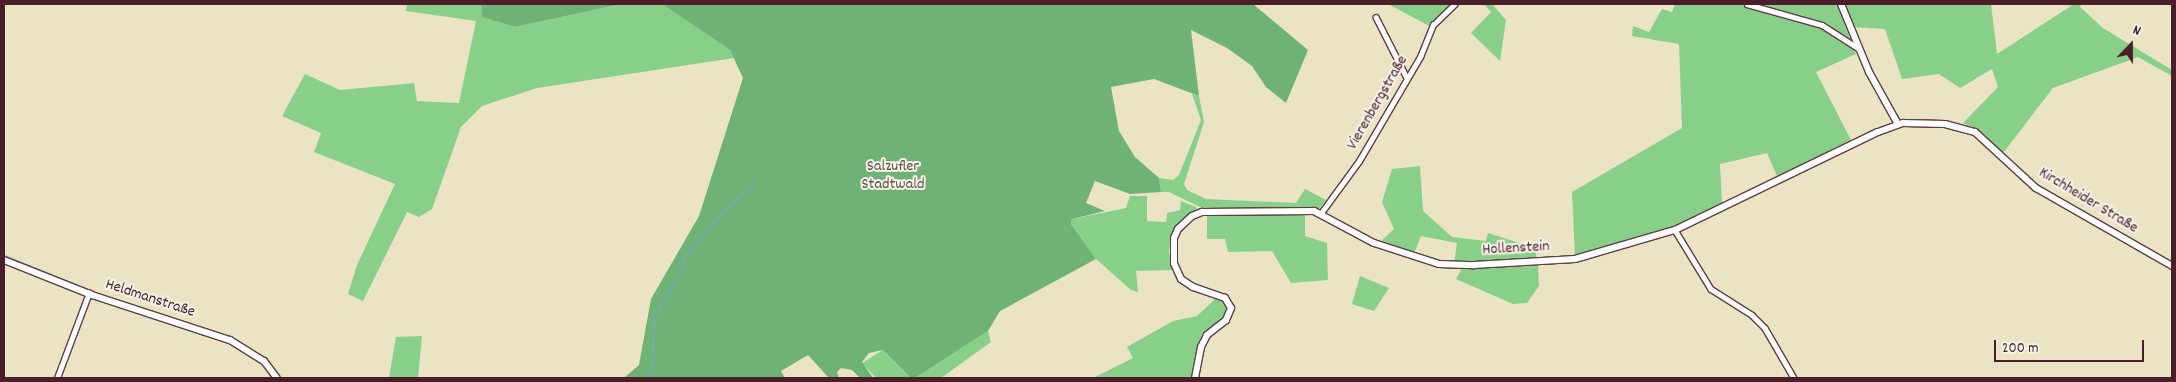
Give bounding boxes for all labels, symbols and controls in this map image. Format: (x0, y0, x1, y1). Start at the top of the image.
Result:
north arrow (2106, 20, 2156, 70)
text: N (2130, 21, 2144, 42)
street label: Vierenbergstraße (1343, 52, 1413, 154)
park label: Salzufler Stadtwald (862, 157, 924, 195)
street label: Kirchheider Straße (2035, 164, 2141, 238)
street label: Hollenstein (1482, 238, 1550, 260)
street label: Heldmanstraße (103, 275, 197, 323)
scale bar (1996, 330, 2146, 362)
text: 200 m (2002, 338, 2039, 360)

